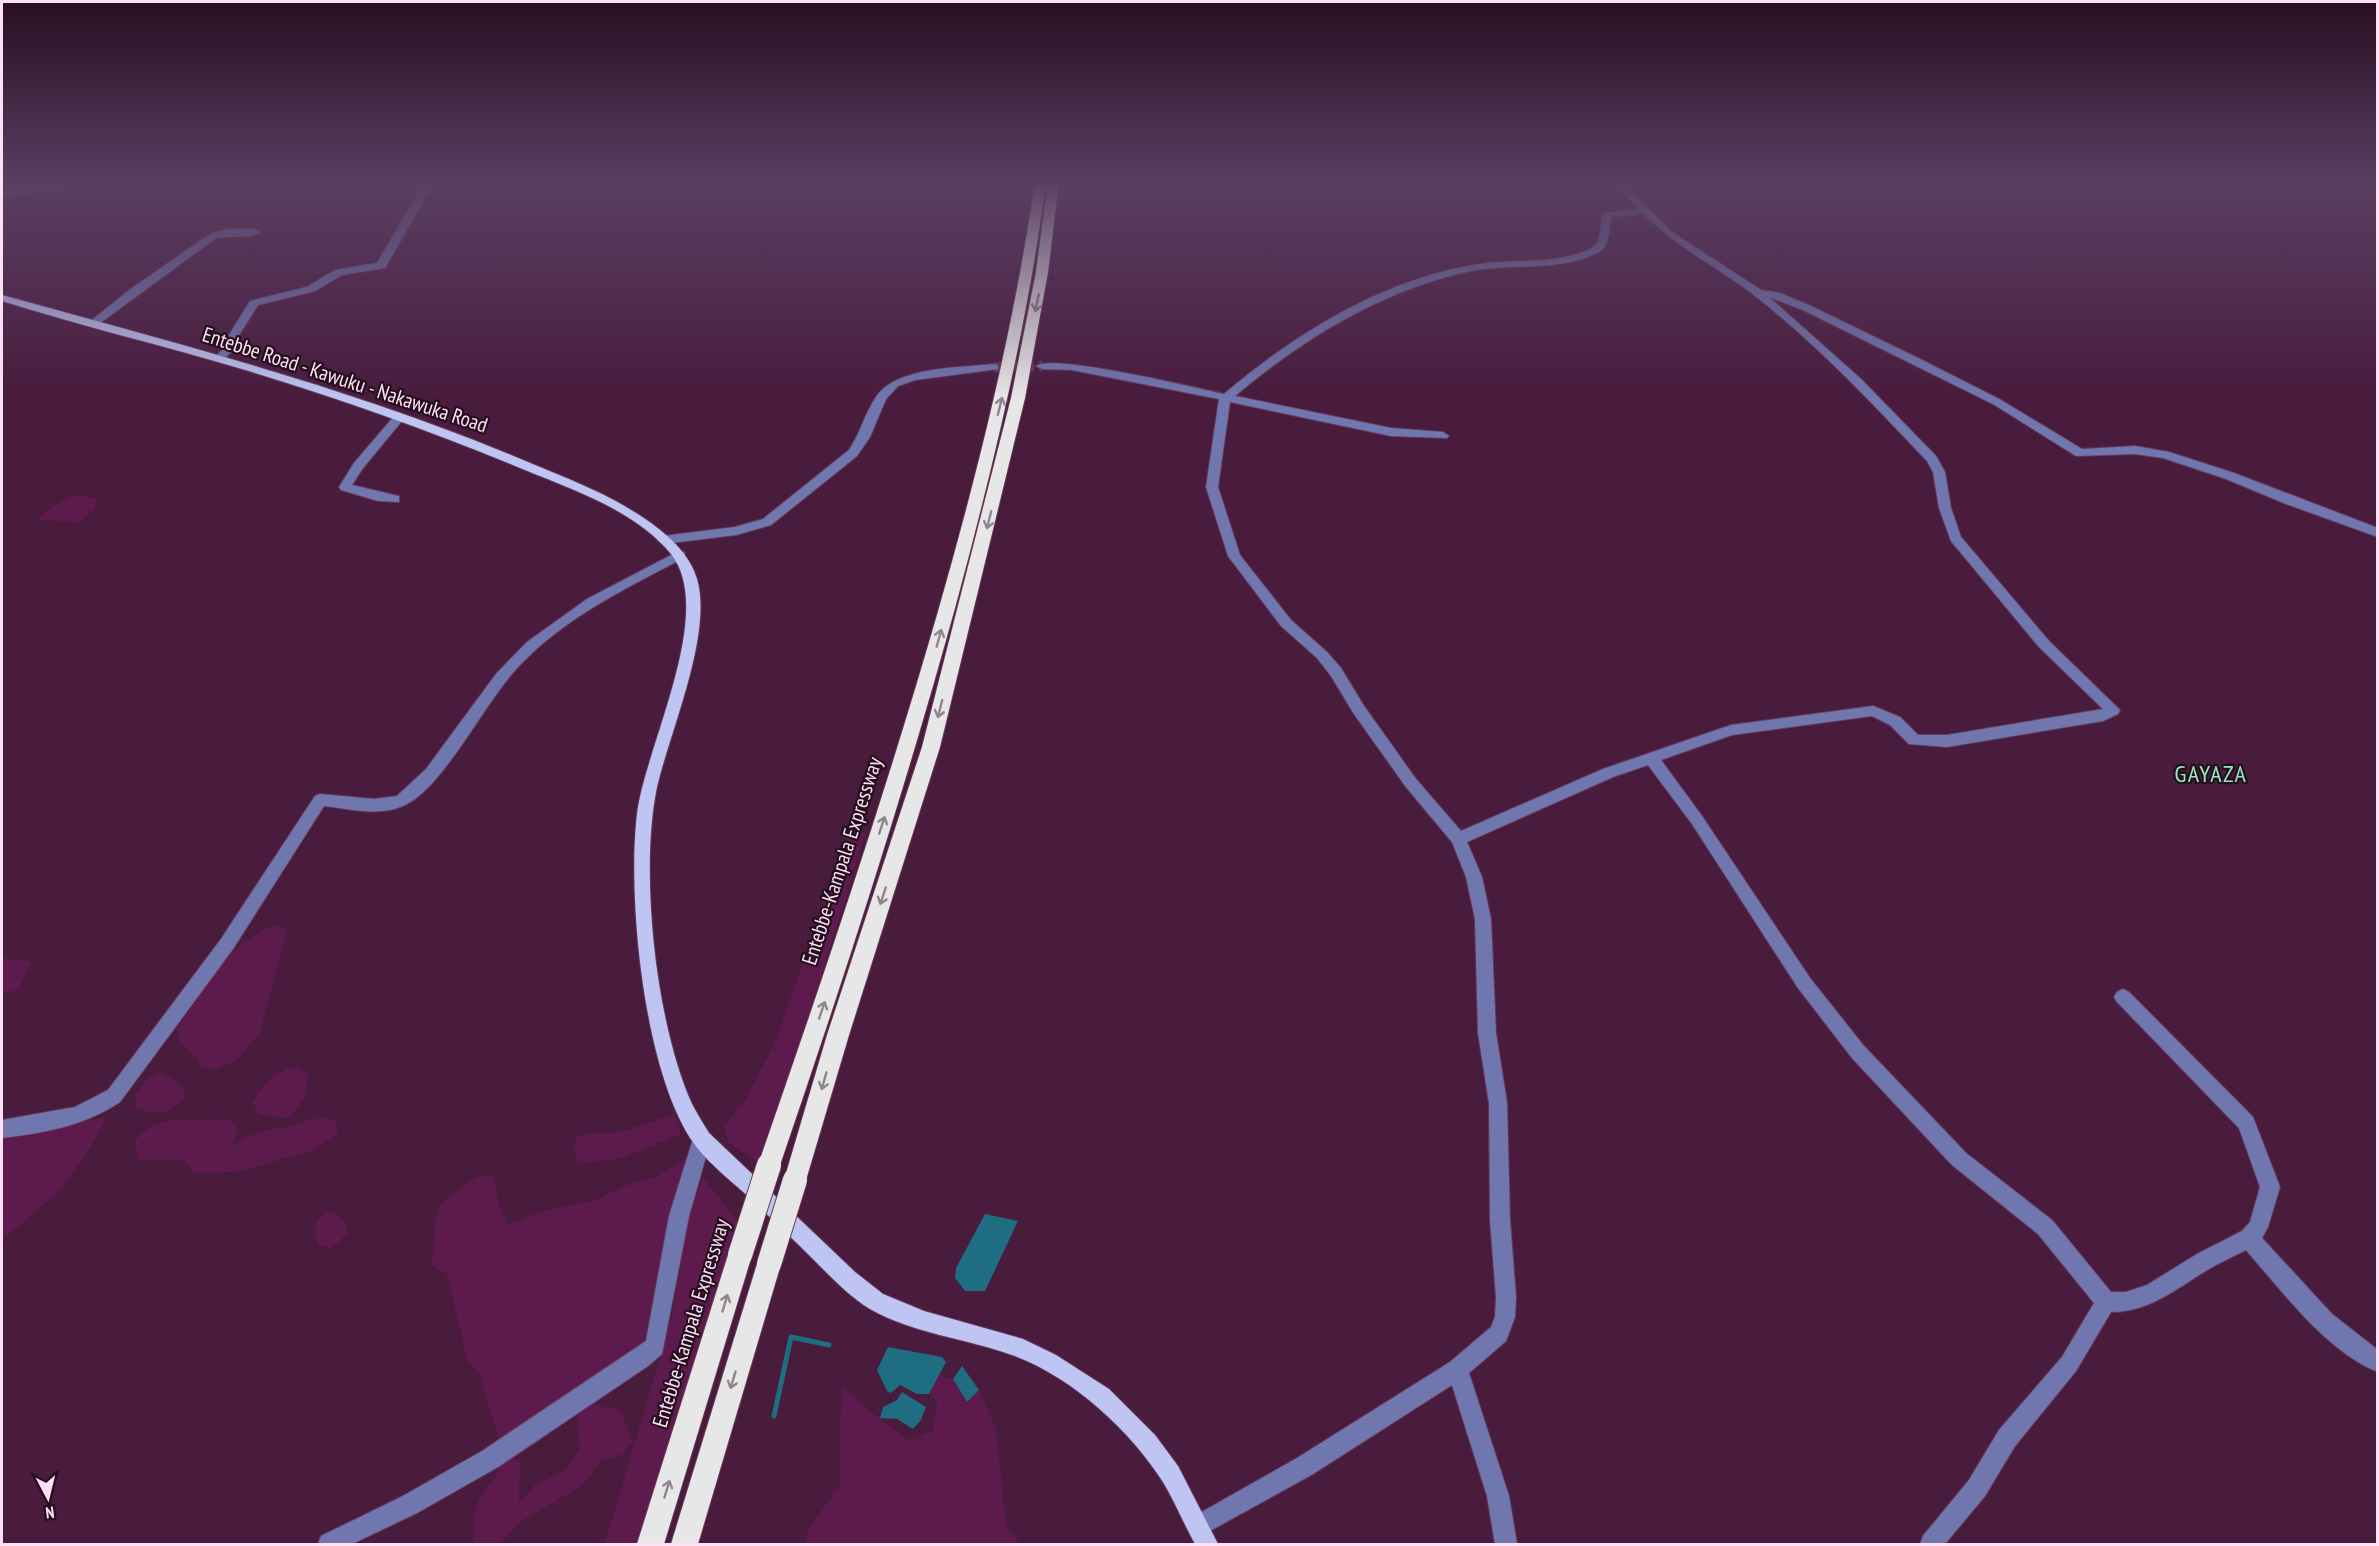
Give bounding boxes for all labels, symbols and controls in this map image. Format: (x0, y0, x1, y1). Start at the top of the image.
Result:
one-way arrow (1030, 293, 1042, 312)
street label: Entebbe Road - Kawuku - Nakawuka Road (199, 321, 491, 438)
one-way arrow (994, 397, 1006, 416)
one-way arrow (982, 510, 994, 529)
one-way arrow (934, 629, 945, 648)
one-way arrow (934, 699, 946, 718)
street label: Entebbe-Kampala Expressway (795, 753, 888, 968)
district label: GAYAZA (2175, 758, 2247, 789)
one-way arrow (877, 816, 888, 835)
one-way arrow (877, 886, 888, 905)
one-way arrow (818, 1001, 829, 1020)
one-way arrow (818, 1071, 829, 1090)
street label: Entebbe-Kampala Expressway (646, 1215, 735, 1431)
one-way arrow (721, 1293, 732, 1312)
one-way arrow (727, 1370, 738, 1389)
north arrow (18, 1468, 78, 1528)
one-way arrow (662, 1480, 673, 1499)
text: N (44, 1502, 55, 1523)

